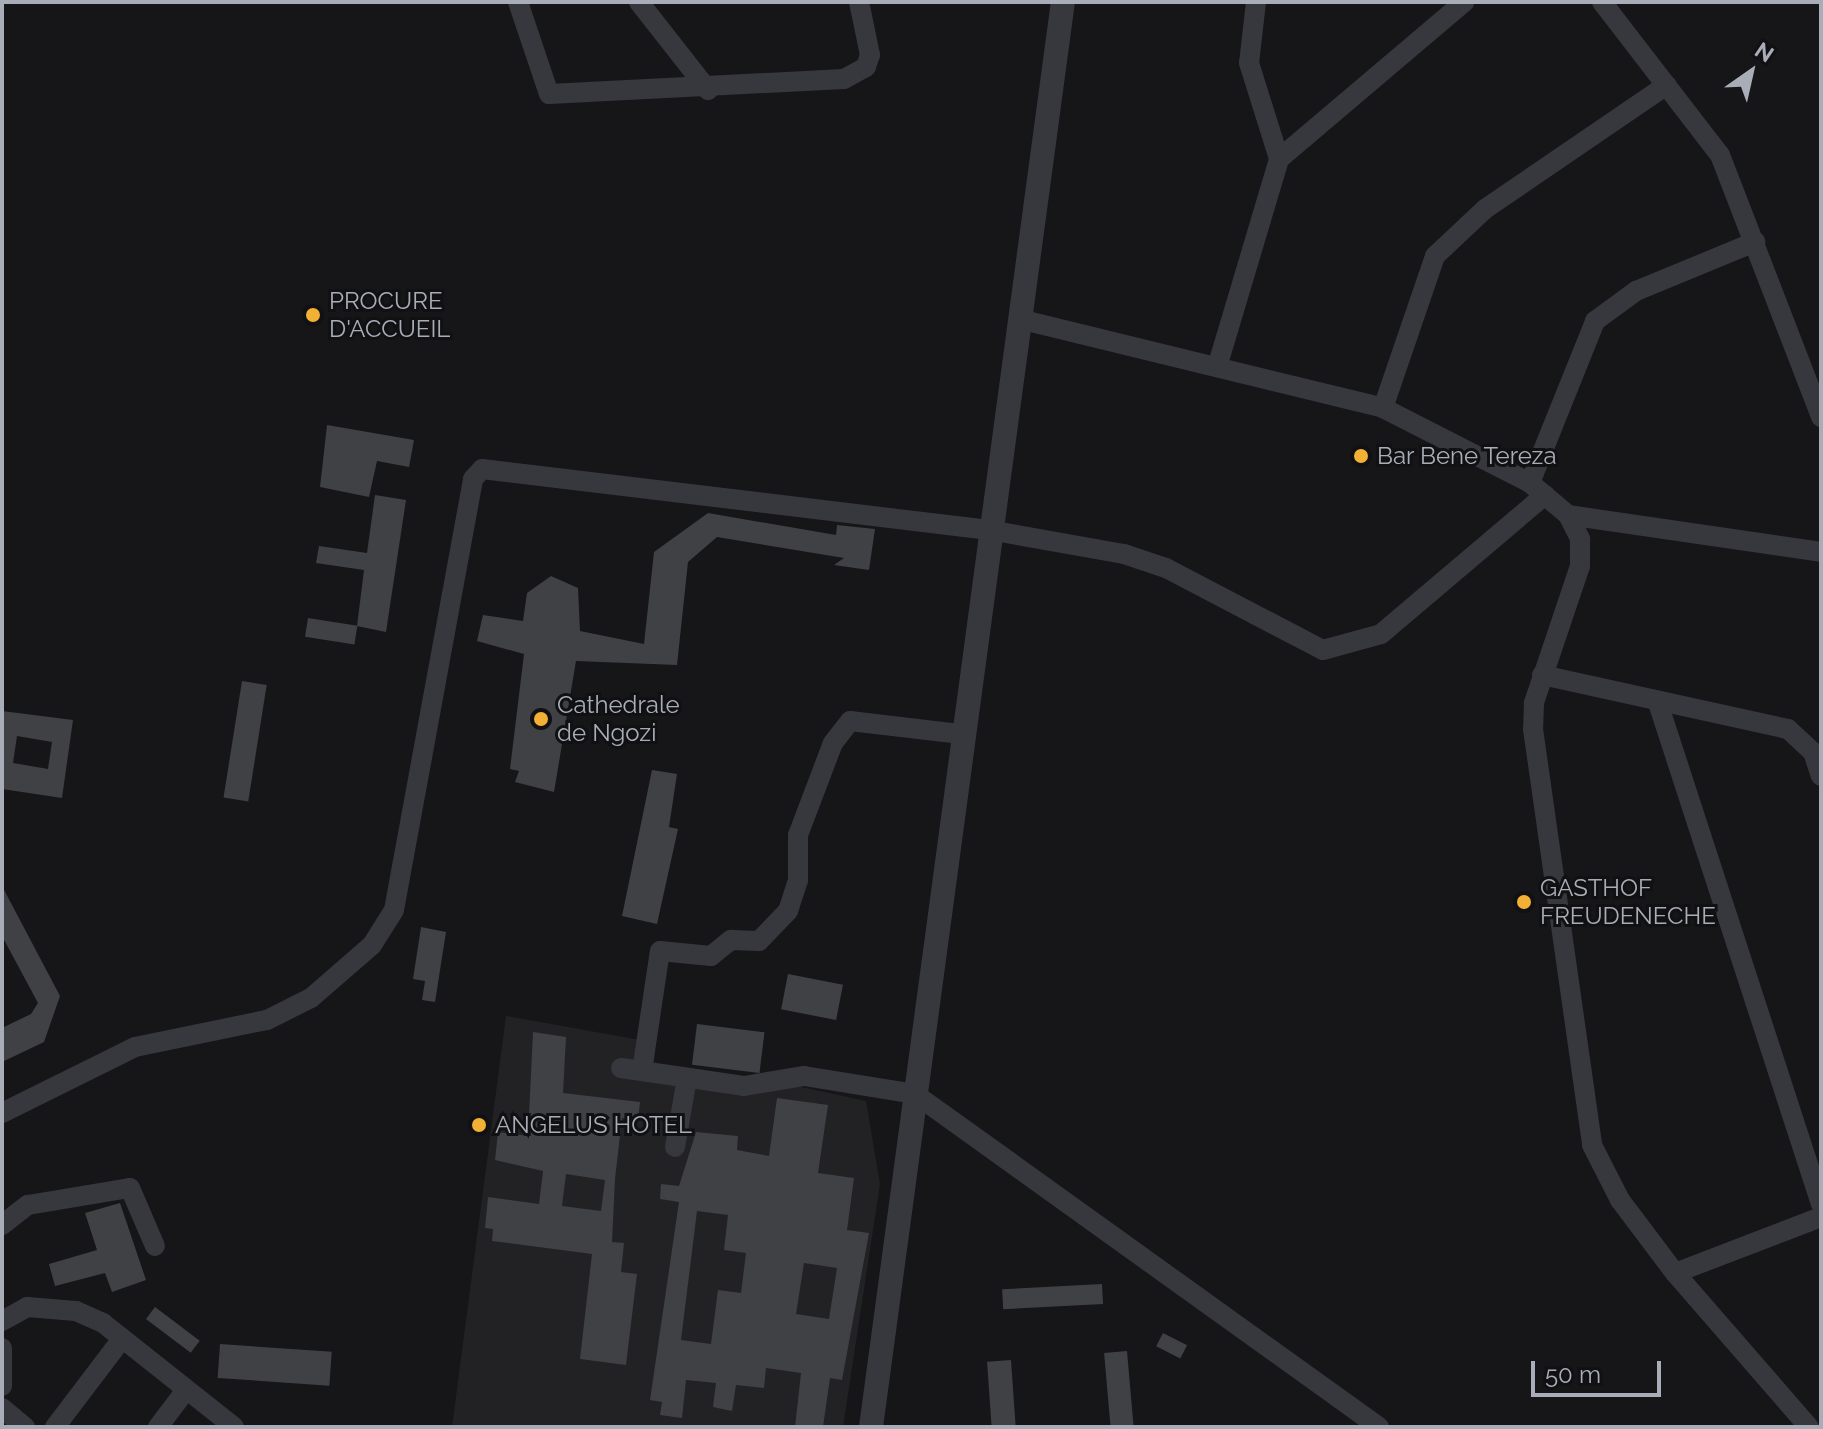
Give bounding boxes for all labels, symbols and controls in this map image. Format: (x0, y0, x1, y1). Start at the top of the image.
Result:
north arrow (1711, 32, 1791, 112)
text: N (1750, 37, 1779, 68)
place label: PROCURE D'ACCUEIL (329, 287, 450, 343)
marker: PROCURE D'ACCUEIL (304, 306, 322, 324)
place label: Bar Bene Tereza (1377, 442, 1558, 470)
marker: Bar Bene Tereza (1352, 447, 1370, 465)
place label: Cathedrale de Ngozi (557, 691, 680, 747)
marker: Cathedrale de Ngozi (532, 710, 550, 728)
place label: GASTHOF FREUDENECHE (1540, 874, 1716, 930)
marker: GASTHOF FREUDENECHE (1515, 893, 1533, 911)
place label: ANGELUS HOTEL (495, 1111, 692, 1139)
marker: ANGELUS HOTEL (470, 1116, 488, 1134)
scale bar (1535, 1345, 1665, 1395)
text: 50 m (1545, 1360, 1601, 1389)

